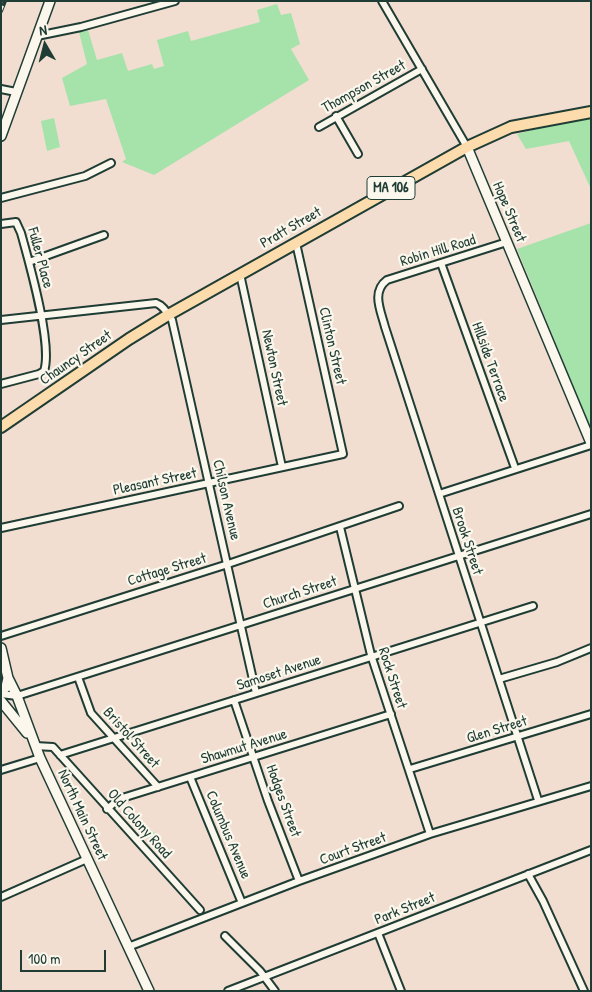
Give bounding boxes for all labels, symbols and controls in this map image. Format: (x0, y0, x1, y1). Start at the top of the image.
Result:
north arrow (20, 20, 70, 70)
text: N (38, 20, 48, 40)
street label: Thompson Street (319, 57, 409, 117)
road number: MA 106 (367, 177, 415, 200)
street label: Hope Street (488, 179, 530, 245)
street label: Pratt Street (257, 203, 325, 253)
street label: Fuller Place (23, 226, 57, 290)
street label: Robin Hill Road (398, 231, 478, 271)
street label: Clinton Street (314, 306, 350, 386)
street label: Hillside Terrace (467, 320, 513, 404)
street label: Chauncy Street (37, 327, 115, 389)
street label: Newton Street (257, 328, 291, 408)
street label: Chilson Avenue (208, 458, 244, 542)
street label: Pleasant Street (112, 464, 198, 500)
street label: Brook Street (448, 505, 486, 577)
street label: Cottage Street (125, 549, 209, 591)
street label: Church Street (261, 573, 339, 613)
street label: Rock Street (374, 645, 410, 711)
street label: Samoset Avenue (235, 651, 323, 695)
street label: Bristol Street (99, 704, 163, 772)
street label: Glen Street (465, 712, 529, 748)
street label: Shawmut Avenue (199, 725, 289, 769)
street label: Hodges Street (262, 762, 304, 840)
street label: North Main Street (53, 767, 111, 863)
street label: Old Colony Road (103, 786, 175, 862)
street label: Columbus Avenue (201, 788, 255, 882)
street label: Court Street (317, 829, 389, 869)
street label: Park Street (372, 889, 438, 929)
scale bar (22, 940, 109, 972)
text: 100 m (28, 948, 61, 969)

